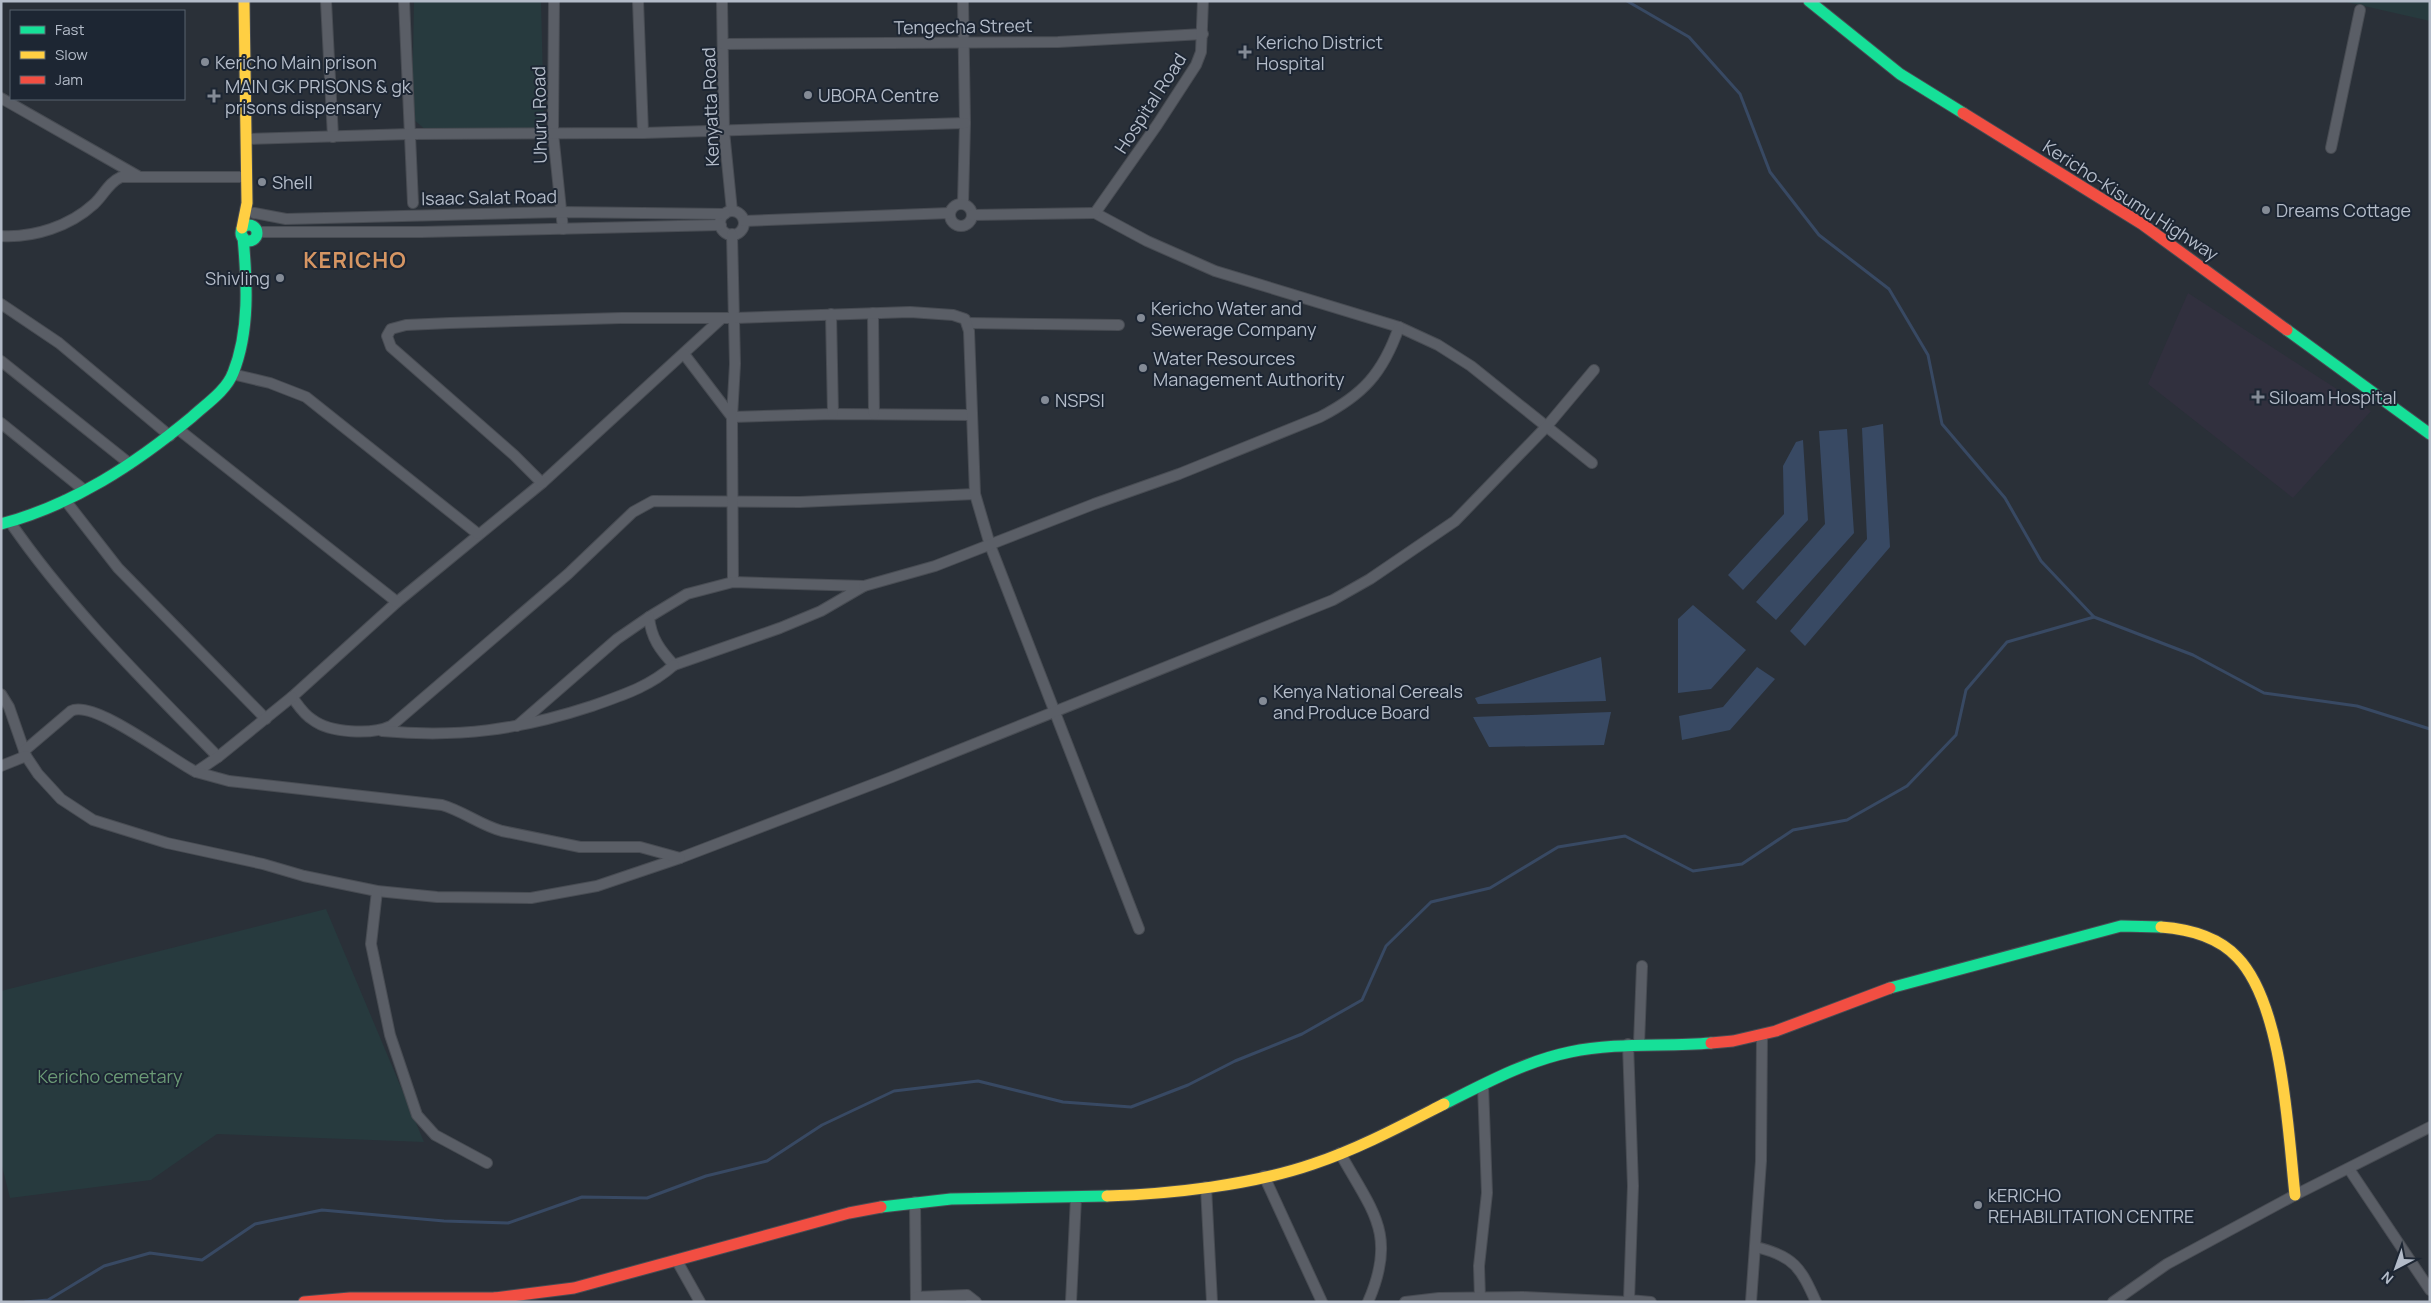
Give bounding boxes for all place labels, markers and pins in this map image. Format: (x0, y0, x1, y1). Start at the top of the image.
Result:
place label: Kericho District Hospital (1256, 30, 1383, 75)
marker: Kericho District Hospital (1238, 45, 1252, 59)
place label: Kericho Main prison (215, 50, 377, 74)
marker: Kericho Main prison (199, 56, 211, 68)
place label: MAIN GK PRISONS & gk prisons dispensary (225, 74, 412, 119)
place label: UBORA Centre (818, 83, 939, 107)
marker: MAIN GK PRISONS & gk prisons dispensary (207, 89, 221, 103)
marker: UBORA Centre (802, 89, 814, 101)
place label: Shell (272, 170, 313, 194)
marker: Shell (256, 176, 268, 188)
place label: Dreams Cottage (2276, 198, 2411, 222)
marker: Dreams Cottage (2260, 204, 2272, 216)
place label: Shivling (205, 266, 270, 290)
marker: Shivling (274, 272, 286, 284)
place label: Kericho Water and Sewerage Company (1151, 296, 1317, 341)
marker: Kericho Water and Sewerage Company (1135, 312, 1147, 324)
place label: Water Resources Management Authority (1153, 346, 1345, 391)
marker: Water Resources Management Authority (1137, 362, 1149, 374)
place label: Siloam Hospital (2269, 385, 2397, 409)
place label: NSPSI (1055, 388, 1105, 412)
marker: Siloam Hospital (2251, 390, 2265, 404)
marker: NSPSI (1039, 394, 1051, 406)
place label: Kenya National Cereals and Produce Board (1273, 679, 1463, 724)
marker: Kenya National Cereals and Produce Board (1257, 695, 1269, 707)
place label: kERICHO REHABILITATION CENTRE (1988, 1183, 2194, 1228)
marker: kERICHO REHABILITATION CENTRE (1972, 1199, 1984, 1211)

